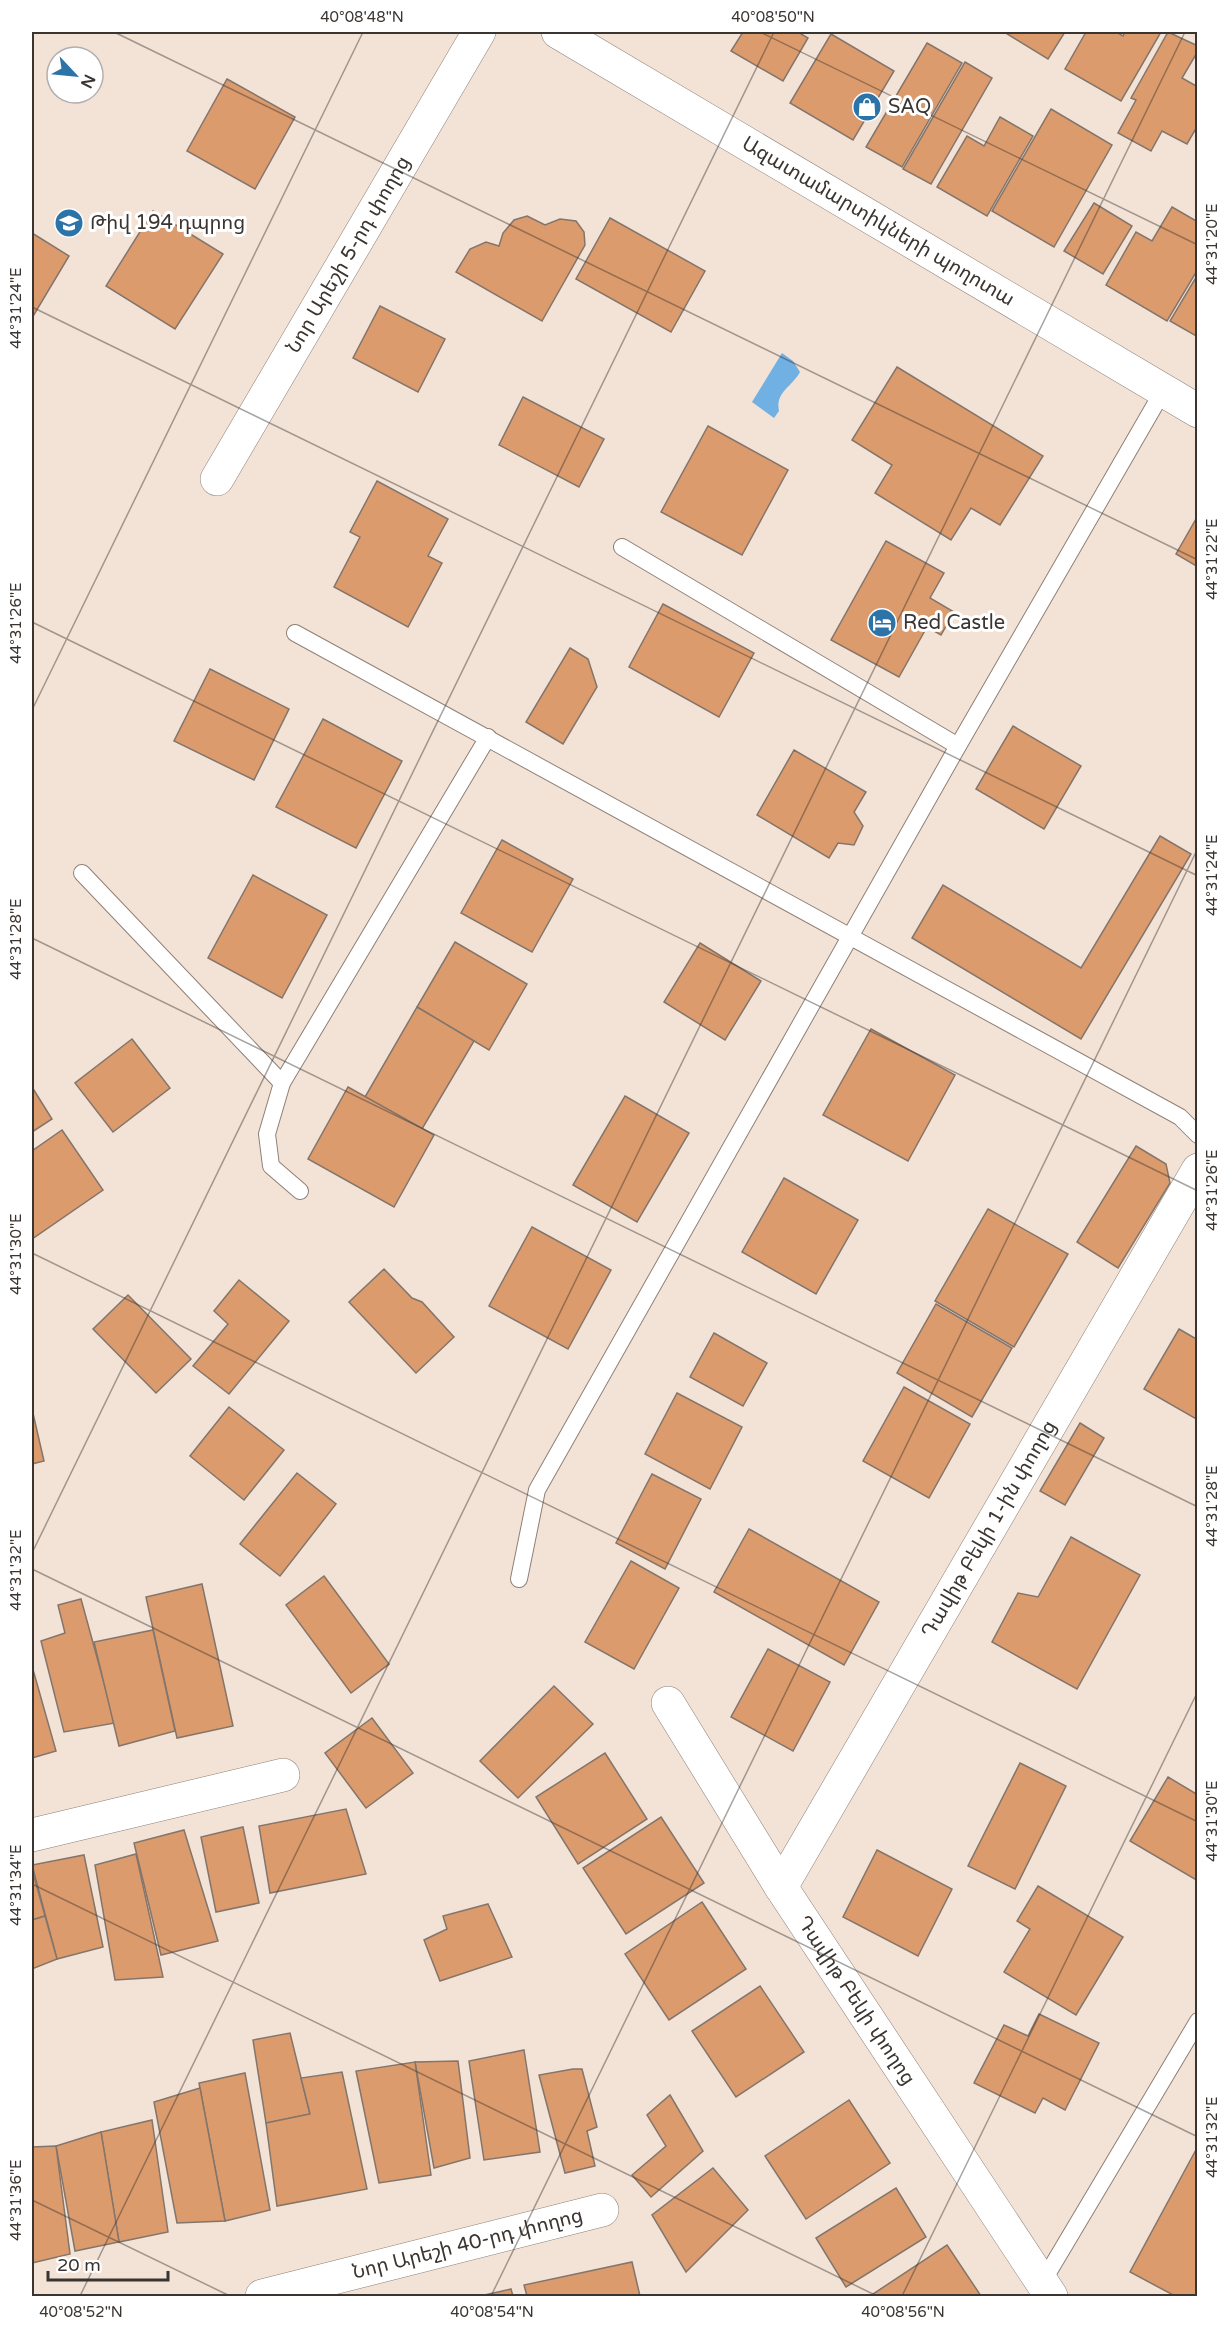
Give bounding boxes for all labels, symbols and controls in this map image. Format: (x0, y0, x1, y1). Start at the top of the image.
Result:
text: 40°08'48"N (320, 8, 404, 26)
text: 40°08'50"N (731, 8, 815, 26)
north arrow (45, 45, 105, 105)
text: N (76, 71, 99, 91)
shop icon: SAQ (851, 91, 883, 123)
place label: SAQ (888, 95, 931, 119)
street label: Ազատամարտիկների պողոտա (737, 132, 1019, 312)
street label: Նոր Արեշի 5-րդ փողոց (281, 152, 416, 358)
text: 44°31'20"E (1203, 203, 1221, 285)
school or university icon: Թիվ 194 դպրոց (53, 207, 85, 239)
place label: Թիվ 194 դպրոց (90, 211, 245, 235)
text: 44°31'24"E (7, 267, 25, 349)
text: 44°31'22"E (1203, 518, 1221, 600)
text: 44°31'26"E (7, 582, 25, 664)
hotel icon: Red Castle (866, 607, 898, 639)
place label: Red Castle (903, 611, 1005, 635)
text: 44°31'24"E (1203, 834, 1221, 916)
text: 44°31'28"E (7, 898, 25, 980)
text: 44°31'26"E (1203, 1149, 1221, 1231)
text: 44°31'30"E (7, 1213, 25, 1295)
street label: Դավիթ Բեկի 1-ին փողոց (917, 1416, 1062, 1642)
text: 44°31'28"E (1203, 1465, 1221, 1547)
text: 44°31'32"E (7, 1529, 25, 1611)
text: 44°31'30"E (1203, 1780, 1221, 1862)
text: 44°31'34"E (7, 1844, 25, 1926)
street label: Դավիթ Բեկի փողոց (791, 1911, 920, 2090)
text: 44°31'32"E (1203, 2096, 1221, 2178)
text: 44°31'36"E (7, 2159, 25, 2241)
street label: Նոր Արեշի 40-րդ փողոց (350, 2203, 585, 2285)
scale bar (48, 2244, 168, 2282)
text: 20 m (57, 2254, 101, 2276)
text: 40°08'52"N (39, 2303, 123, 2321)
text: 40°08'54"N (450, 2303, 534, 2321)
text: 40°08'56"N (861, 2303, 945, 2321)

